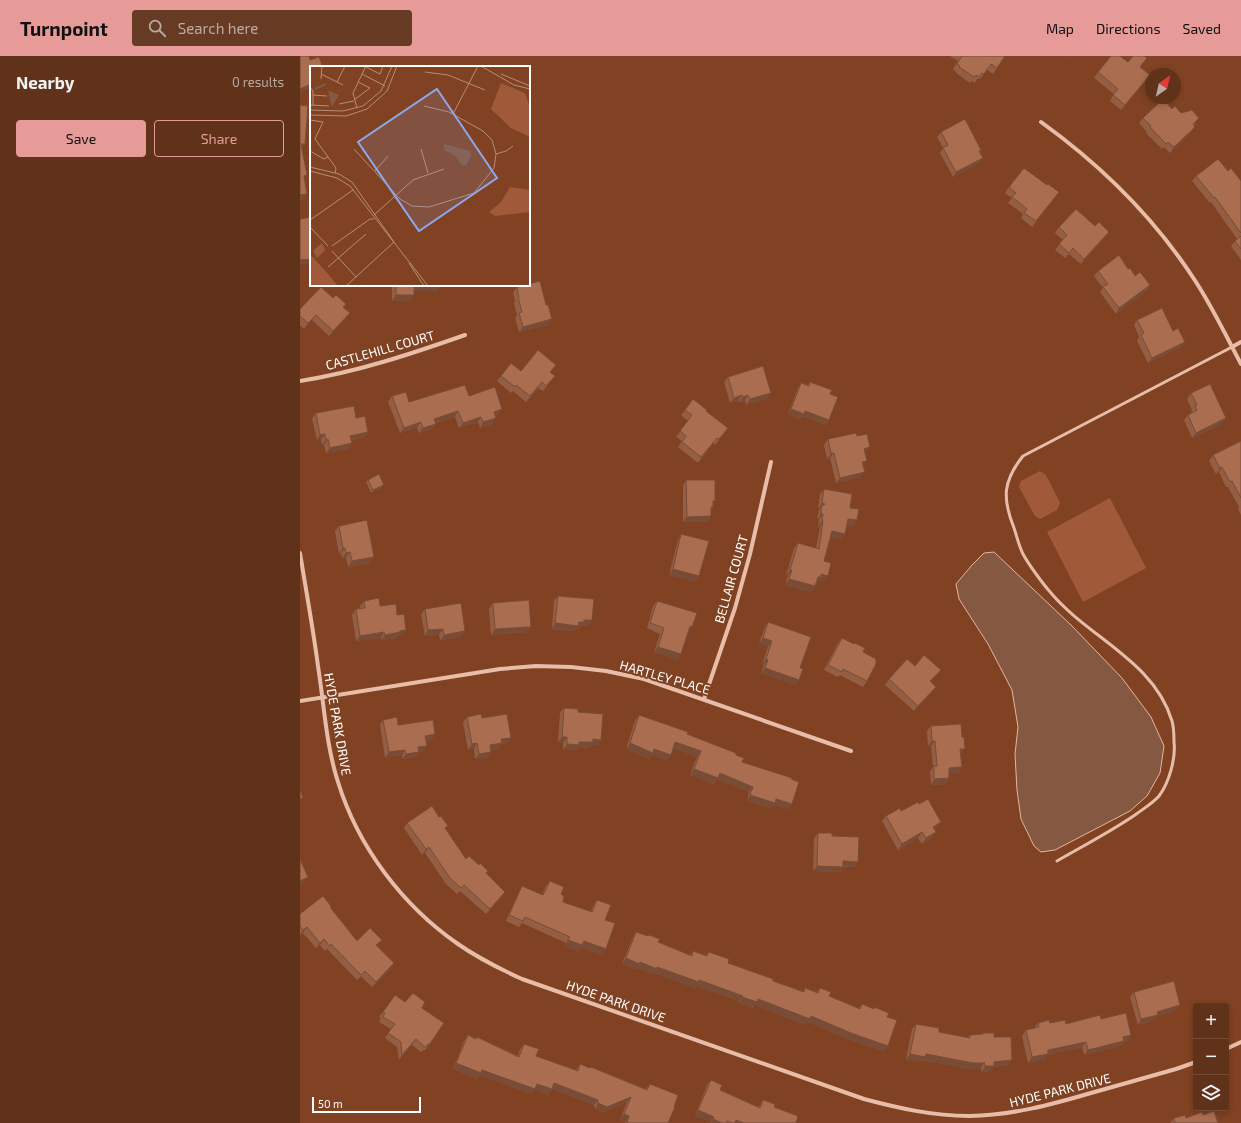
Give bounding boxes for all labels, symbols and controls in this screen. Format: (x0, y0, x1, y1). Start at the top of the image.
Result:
search box (132, 10, 412, 46)
text: Turnpoint (20, 17, 108, 40)
icon: search (146, 17, 168, 39)
text: Search here (178, 19, 258, 37)
text: Map (1046, 20, 1074, 37)
text: Directions (1096, 20, 1161, 37)
text: Saved (1183, 20, 1221, 37)
inset map (310, 66, 530, 286)
north arrow (1145, 68, 1181, 104)
text: Nearby (16, 72, 74, 92)
text: 0 results (232, 74, 284, 90)
button: Save (16, 120, 146, 157)
button: Share (154, 120, 284, 157)
street label: CASTLEHILL COURT (324, 327, 437, 373)
street label: BELLAIR COURT (711, 533, 751, 625)
street label: HARTLEY PLACE (618, 656, 712, 698)
street label: HYDE PARK DRIVE (321, 671, 355, 777)
street label: HYDE PARK DRIVE (564, 977, 668, 1025)
map controls (1193, 1003, 1229, 1111)
button: + (1193, 1003, 1229, 1039)
button: − (1193, 1039, 1229, 1075)
street label: HYDE PARK DRIVE (1008, 1070, 1112, 1110)
button: layers (1193, 1075, 1229, 1111)
scale bar (312, 1095, 421, 1114)
text: 50 m (318, 1097, 343, 1110)

